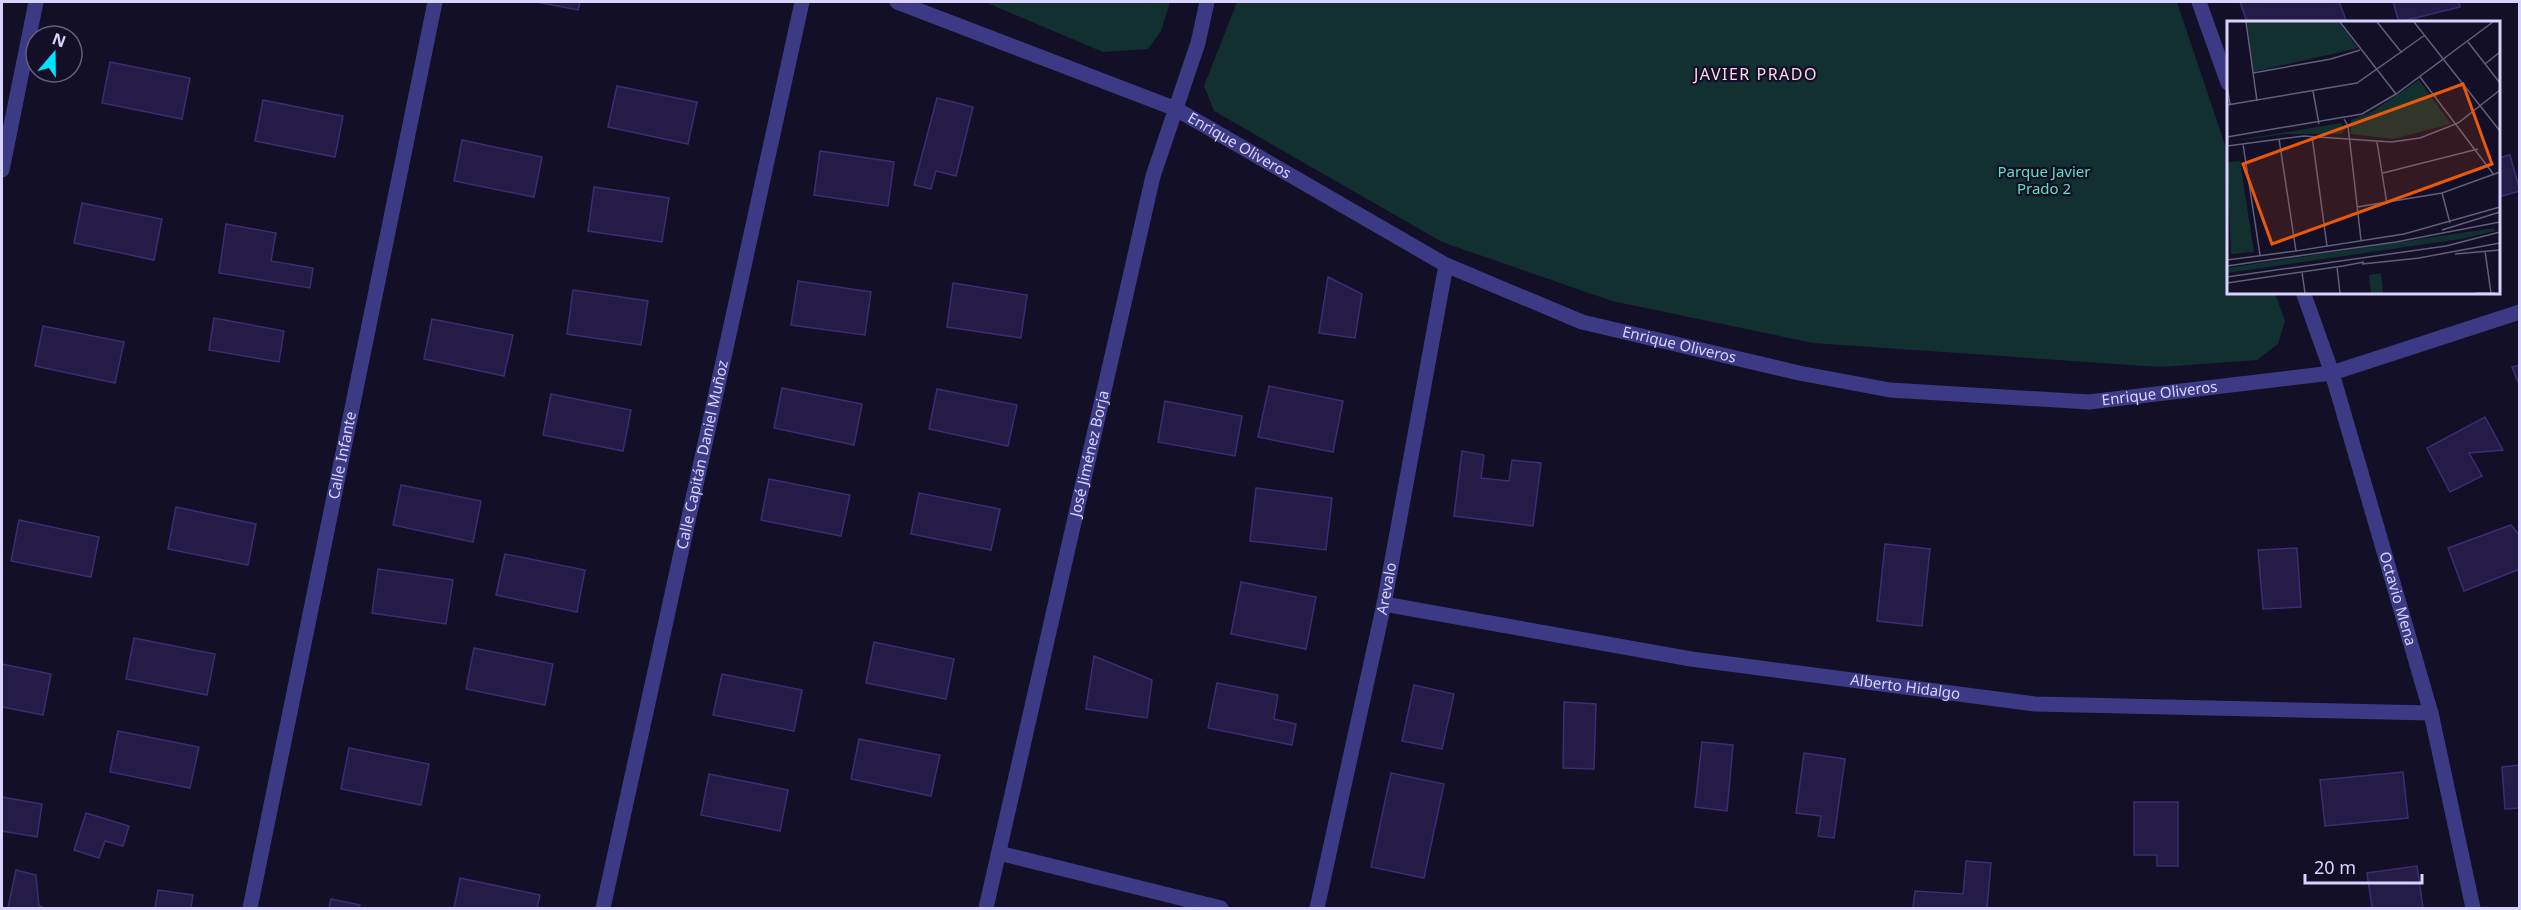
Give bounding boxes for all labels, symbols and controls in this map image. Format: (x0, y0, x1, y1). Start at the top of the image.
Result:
inset map (2227, 21, 2500, 294)
north arrow (24, 24, 84, 84)
text: N (49, 27, 69, 52)
district label: JAVIER PRADO (1692, 63, 1818, 85)
street label: Enrique Oliveros (1185, 107, 1295, 183)
park label: Parque Javier Prado 2 (1998, 161, 2090, 198)
street label: Enrique Oliveros (1621, 321, 1738, 367)
street label: Calle Capitán Daniel Muñoz (671, 358, 732, 551)
street label: Enrique Oliveros (2100, 376, 2218, 409)
street label: José Jiménez Borja (1064, 388, 1113, 521)
street label: Calle Infante (323, 409, 360, 501)
street label: Octavio Mena (2375, 549, 2422, 648)
street label: Arevalo (1371, 561, 1400, 616)
street label: Alberto Hidalgo (1849, 669, 1962, 703)
scale bar (2305, 847, 2422, 885)
text: 20 m (2314, 855, 2356, 879)

